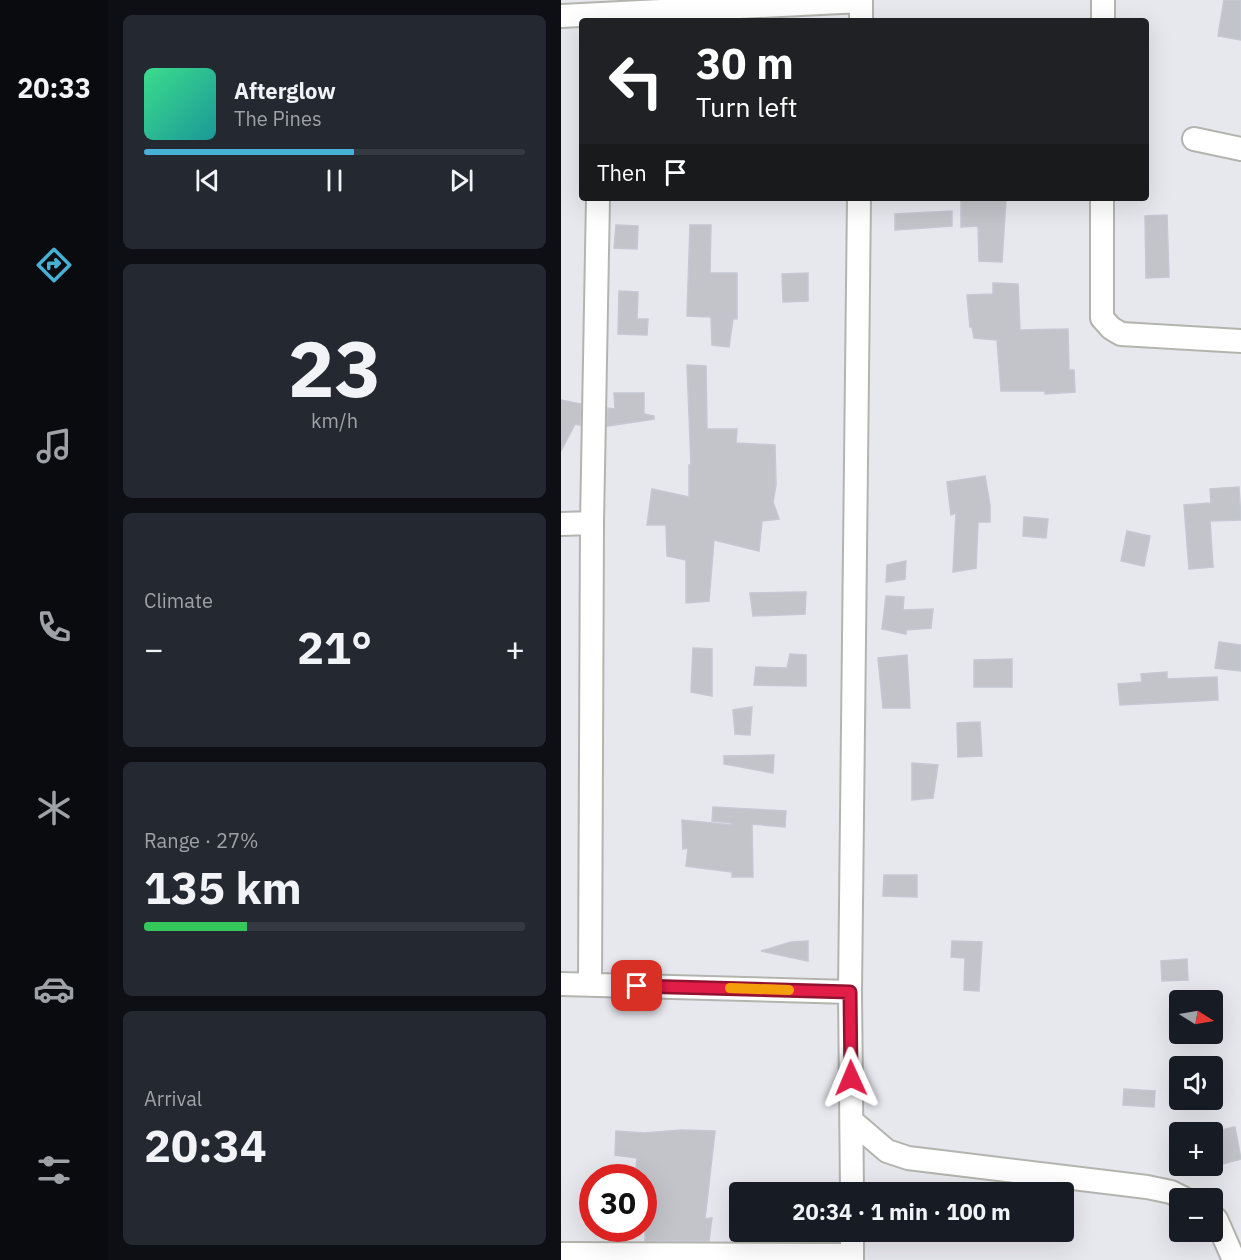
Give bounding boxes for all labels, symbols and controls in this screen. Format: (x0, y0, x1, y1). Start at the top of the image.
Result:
text: 30 m (696, 36, 794, 91)
icon: left (597, 42, 675, 120)
text: 20:33 (17, 70, 91, 105)
text: Afterglow (234, 76, 336, 105)
text: Turn left (696, 89, 797, 124)
text: The Pines (234, 105, 322, 132)
icon: arrive (659, 156, 692, 189)
text: Then (597, 158, 647, 187)
icon: previous (191, 164, 224, 197)
icon: pause (318, 164, 351, 197)
icon: next (445, 164, 478, 197)
icon: directions (33, 244, 75, 286)
text: 23 (288, 317, 381, 418)
text: km/h (311, 407, 358, 434)
icon: music (33, 425, 75, 467)
text: Climate (144, 587, 213, 614)
icon: phone (33, 606, 75, 648)
text: 21° (297, 618, 372, 676)
text: − (144, 627, 164, 670)
text: + (505, 627, 525, 670)
icon: climate (33, 787, 75, 829)
text: Range · 27% (144, 827, 259, 854)
text: 135 km (144, 858, 302, 916)
pin (611, 960, 662, 1011)
icon: car (33, 968, 75, 1010)
icon: arrive (620, 969, 653, 1002)
north arrow (1169, 990, 1223, 1044)
map controls (1169, 990, 1223, 1242)
position arrow (819, 1046, 883, 1110)
button: sound (1169, 1056, 1223, 1110)
text: Arrival (144, 1085, 202, 1112)
text: 20:34 (144, 1116, 267, 1174)
button: + (1169, 1122, 1223, 1176)
icon: filters (33, 1149, 75, 1191)
speed limit sign: 30 (579, 1164, 657, 1242)
button: − (1169, 1188, 1223, 1242)
text: 20:34 · 1 min · 100 m (792, 1197, 1011, 1226)

